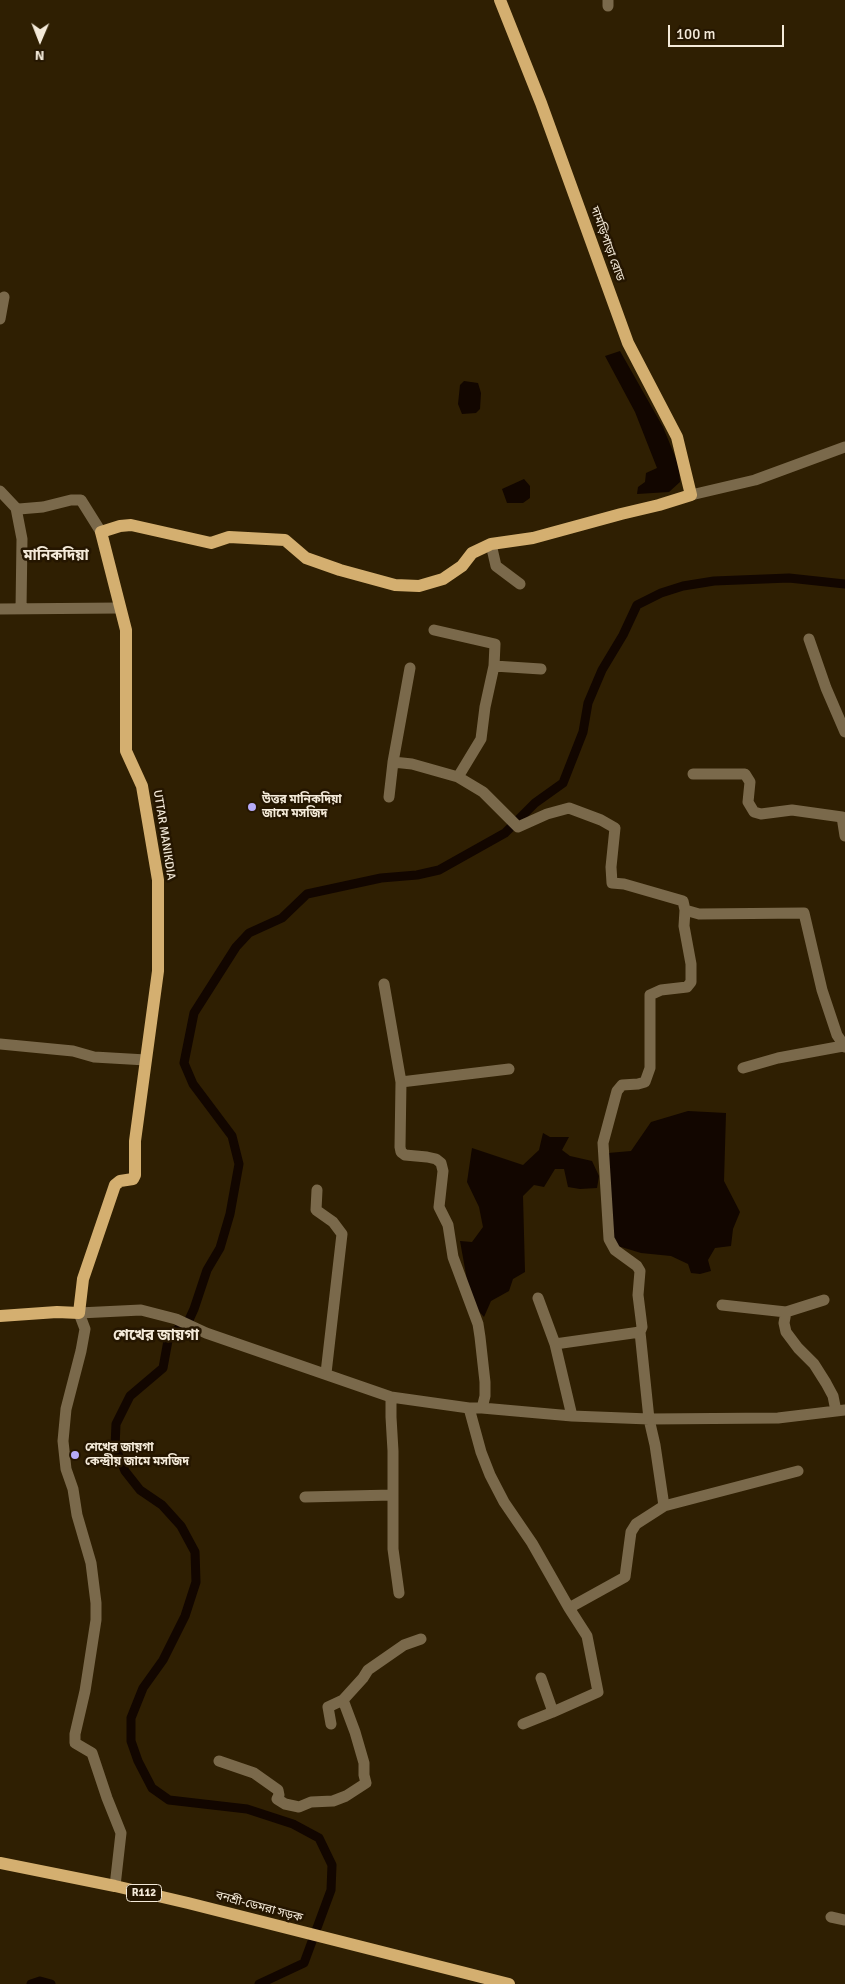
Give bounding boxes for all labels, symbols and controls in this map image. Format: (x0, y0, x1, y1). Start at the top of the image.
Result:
north arrow (15, 15, 65, 65)
scale bar (670, 15, 786, 47)
text: 100 m (676, 25, 716, 43)
text: N (35, 47, 45, 64)
street label: দামড়িপাড়া রোড (587, 205, 627, 283)
district label: মানিকদিয়া (23, 547, 89, 565)
street label: UTTAR MANIKDIA (150, 789, 178, 881)
place label: উত্তর মানিকদিয়া জামে মসজিদ (262, 793, 342, 821)
marker: উত্তর মানিকদিয়া জামে মসজিদ (246, 801, 258, 813)
district label: শেখের জায়গা (113, 1327, 199, 1345)
place label: শেখের জায়গা কেন্দ্রীয় জামে মসজিদ (85, 1441, 189, 1469)
marker: শেখের জায়গা কেন্দ্রীয় জামে মসজিদ (69, 1449, 81, 1461)
road number: R112 (126, 1885, 162, 1902)
street label: বনশ্রী-ডেমরা সড়ক (214, 1888, 304, 1926)

